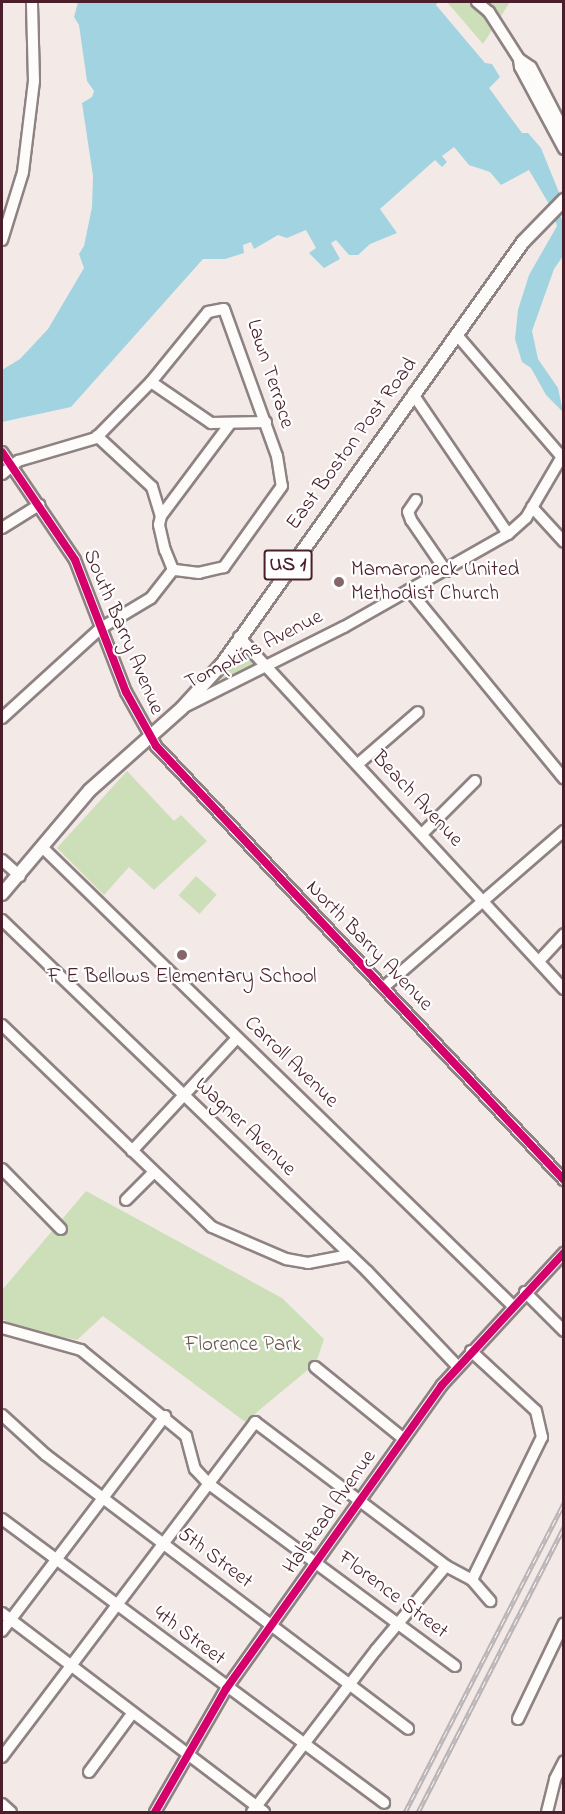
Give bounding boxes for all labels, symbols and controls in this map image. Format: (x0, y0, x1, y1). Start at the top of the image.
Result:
street label: Lawn Terrace (241, 316, 299, 432)
street label: East Boston Post Road (281, 353, 423, 535)
street label: South Barry Avenue (77, 546, 169, 718)
road number: US 1 (262, 548, 314, 582)
place label: Mamaroneck United Methodist Church (351, 557, 519, 607)
marker: Mamaroneck United Methodist Church (332, 575, 346, 589)
street label: Tompkins Avenue (181, 604, 327, 696)
street label: Beach Avenue (366, 746, 468, 852)
street label: North Barry Avenue (300, 875, 438, 1017)
marker: F E Bellows Elementary School (175, 948, 189, 962)
place label: F E Bellows Elementary School (47, 964, 317, 990)
street label: Carroll Avenue (239, 1011, 343, 1113)
street label: Wagner Avenue (189, 1072, 301, 1182)
park label: Florence Park (185, 1332, 301, 1358)
street label: Halstead Avenue (278, 1445, 382, 1579)
street label: 5th Street (173, 1522, 257, 1594)
street label: Florence Street (333, 1545, 453, 1645)
street label: 4th Street (148, 1601, 230, 1671)

